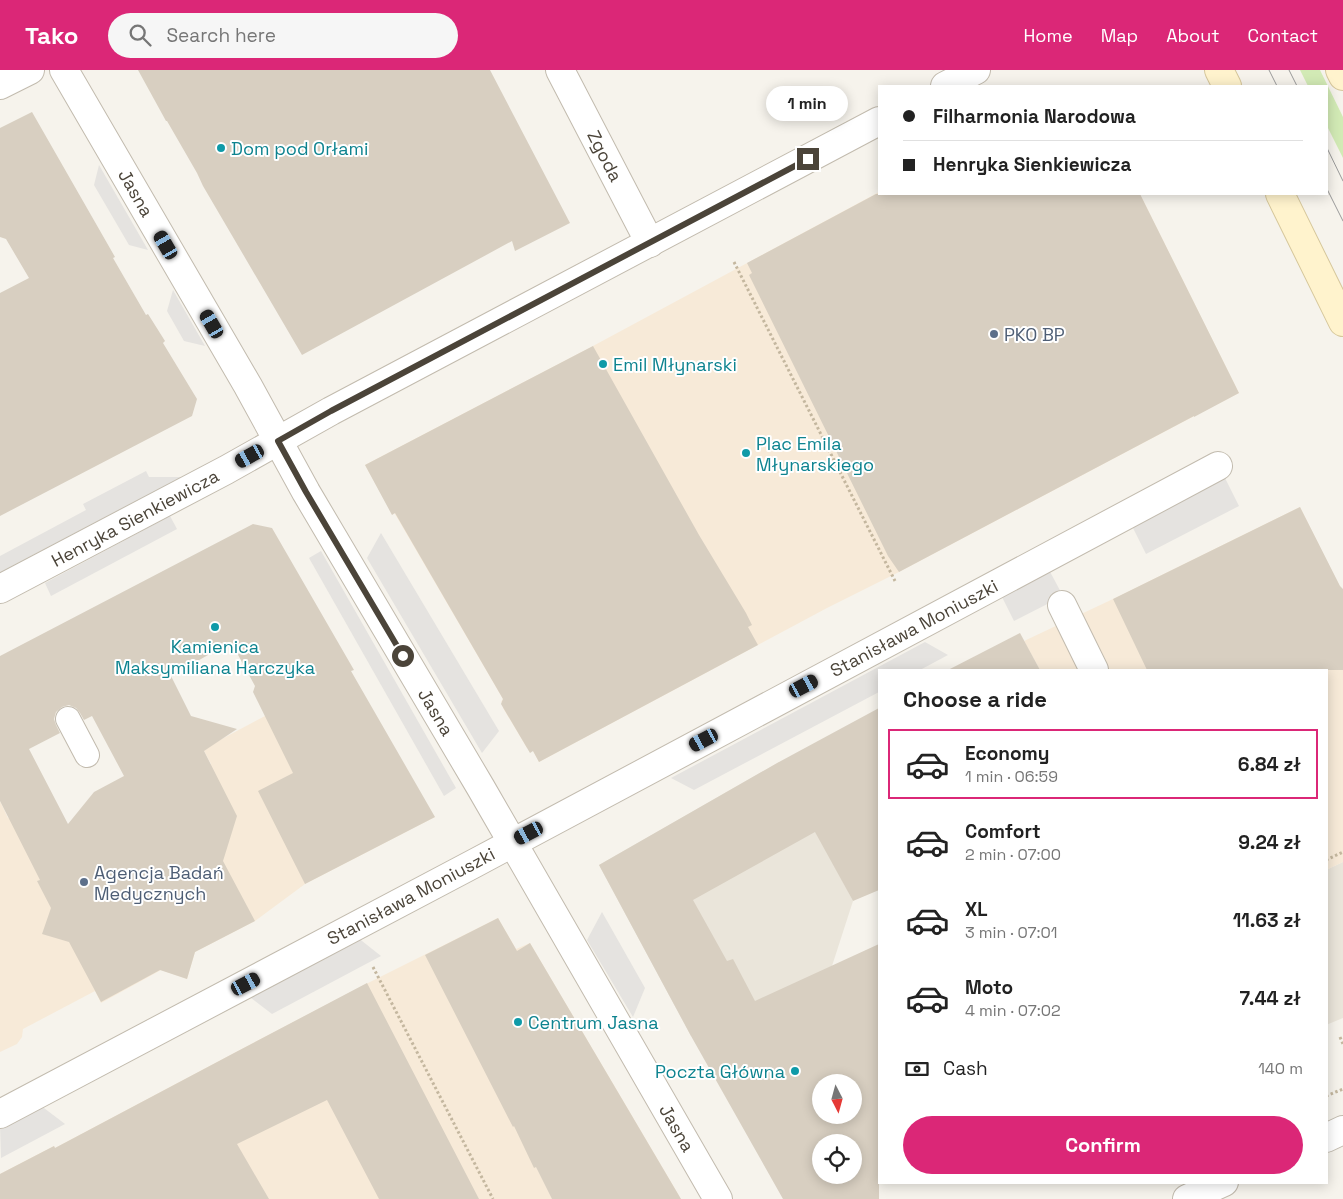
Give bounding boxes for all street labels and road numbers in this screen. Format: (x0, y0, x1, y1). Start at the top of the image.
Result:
street label: Zgoda (582, 126, 628, 186)
street label: Jasna (113, 165, 159, 221)
street label: Henryka Sienkiewicza (47, 464, 223, 572)
street label: Stanisława Moniuszki (826, 574, 1002, 682)
street label: Jasna (413, 684, 459, 740)
street label: Stanisława Moniuszki (323, 842, 499, 950)
street label: Jasna (654, 1100, 700, 1156)

